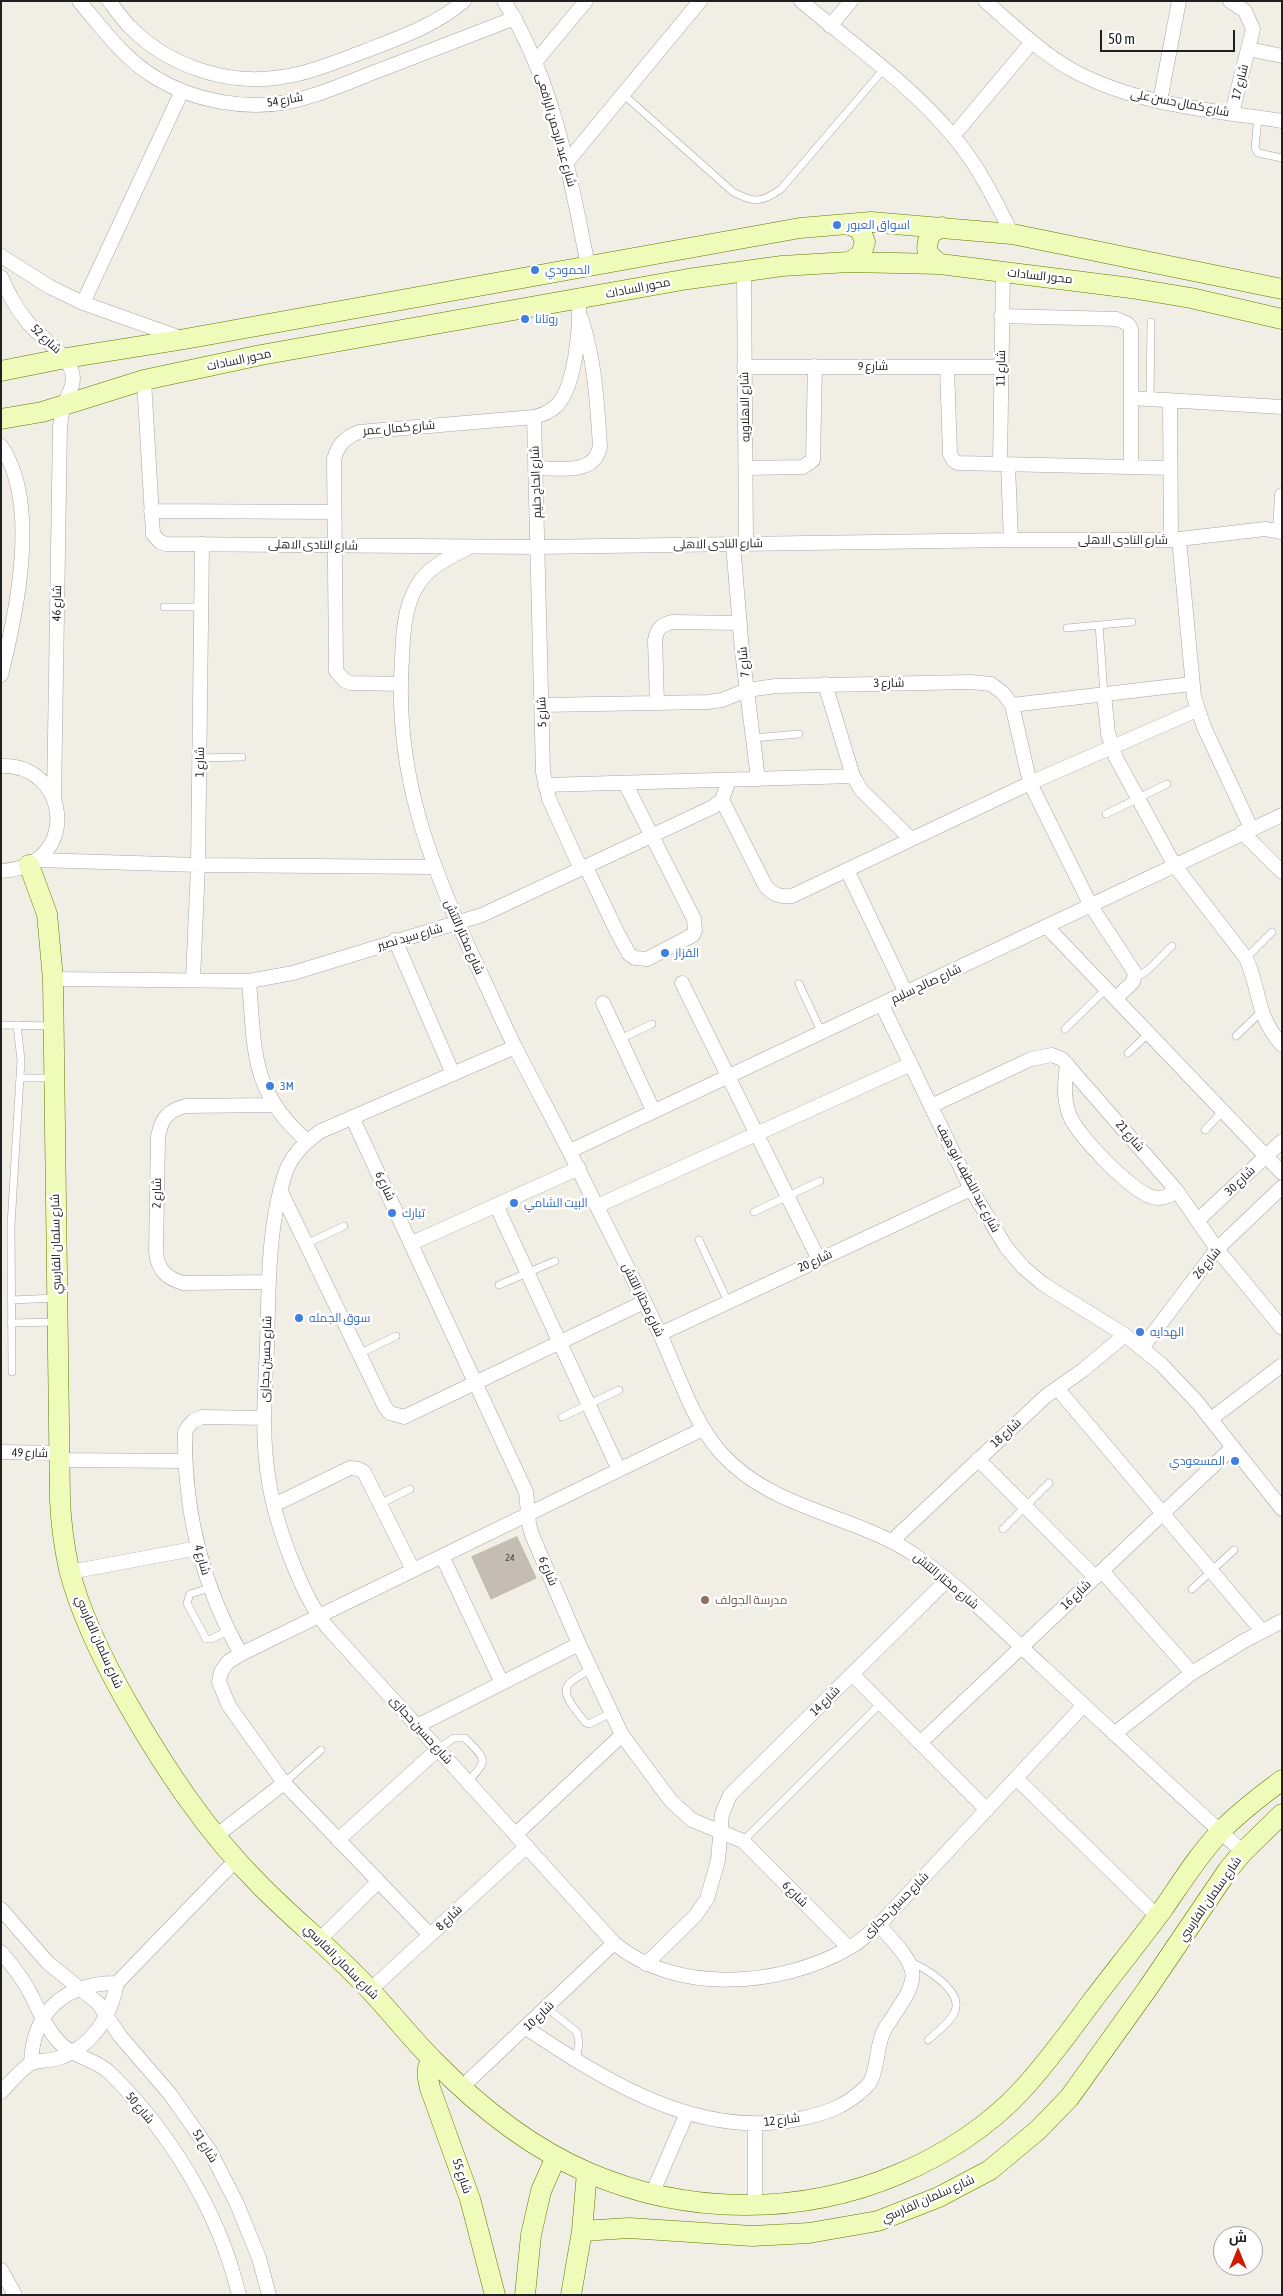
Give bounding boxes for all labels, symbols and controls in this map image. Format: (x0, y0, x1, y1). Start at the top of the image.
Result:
scale bar (1103, 20, 1238, 52)
text: 50 m (1108, 30, 1135, 47)
street label: شارع 17 (1229, 63, 1251, 101)
street label: شارع عبد الرحمن الرافعى (533, 72, 579, 188)
street label: شارع كمال حسن على (1129, 86, 1231, 120)
street label: شارع 54 (266, 90, 304, 110)
place label: اسواق العبور (847, 218, 910, 232)
marker: اسواق العبور (831, 219, 843, 231)
place label: الحمودي (545, 263, 590, 277)
marker: الحمودي (529, 264, 541, 276)
street label: محور السادات (1007, 265, 1073, 287)
street label: محور السادات (604, 275, 672, 301)
place label: روتانا (535, 312, 558, 326)
marker: روتانا (519, 313, 531, 325)
street label: شارع 52 (28, 321, 64, 357)
street label: محور السادات (205, 346, 273, 374)
street label: شارع 11 (993, 350, 1009, 386)
street label: شارع 9 (858, 359, 888, 373)
street label: شارع الاهلاويه (737, 372, 753, 442)
street label: شارع كمال عمر (362, 418, 436, 438)
street label: شارع الحاج حليم (528, 445, 544, 519)
street label: شارع النادى الاهلى (1078, 533, 1168, 547)
street label: شارع النادى الاهلى (673, 536, 763, 552)
street label: شارع النادى الاهلى (268, 537, 358, 553)
street label: شارع 46 (49, 585, 65, 621)
street label: شارع 7 (735, 646, 753, 678)
street label: شارع 3 (874, 676, 904, 690)
street label: شارع 5 (534, 696, 550, 728)
street label: شارع 1 (193, 747, 207, 777)
street label: شارع مختار التتش (441, 897, 487, 977)
street label: شارع سيد نصير (376, 921, 444, 953)
place label: القزاز (675, 946, 699, 960)
marker: القزاز (659, 947, 671, 959)
street label: شارع صالح سليم (889, 961, 963, 1007)
place label: 3M (280, 1079, 294, 1093)
marker: 3M (264, 1080, 276, 1092)
street label: شارع 21 (1113, 1118, 1147, 1154)
street label: شارع عبد اللطيف ابو هيف (933, 1121, 1003, 1235)
street label: شارع 30 (1222, 1163, 1258, 1199)
street label: شارع 6 (372, 1169, 398, 1203)
street label: شارع 2 (150, 1178, 164, 1208)
street label: شارع سلمان الفارسي (48, 1194, 64, 1294)
place label: البيت الشامي (524, 1196, 588, 1210)
marker: البيت الشامي (508, 1197, 520, 1209)
place label: تبارك (402, 1206, 425, 1220)
marker: تبارك (386, 1207, 398, 1219)
street label: شارع 26 (1190, 1244, 1224, 1282)
street label: شارع 20 (796, 1247, 834, 1275)
street label: شارع مختار التتش (619, 1261, 667, 1339)
place label: سوق الجمله (309, 1311, 370, 1325)
marker: سوق الجمله (293, 1312, 305, 1324)
street label: شارع حسين حجازى (257, 1315, 275, 1403)
place label: الهدايه (1150, 1325, 1184, 1339)
marker: الهدايه (1134, 1326, 1146, 1338)
street label: شارع 18 (988, 1415, 1024, 1451)
street label: شارع 49 (12, 1445, 48, 1461)
place label: المسعودي (1169, 1454, 1225, 1468)
marker: المسعودي (1229, 1455, 1241, 1467)
street label: شارع 4 (191, 1543, 213, 1577)
street label: شارع مختار التتش (911, 1550, 981, 1612)
house number: 24 (505, 1552, 515, 1564)
street label: شارع 6 (535, 1554, 561, 1588)
street label: شارع 16 (1058, 1577, 1094, 1613)
street label: شارع سلمان الفارسي (72, 1593, 126, 1691)
place label: مدرسة الجولف (715, 1593, 787, 1607)
marker: مدرسة الجولف (699, 1594, 711, 1606)
street label: شارع 14 (807, 1683, 843, 1719)
street label: شارع حسين حجازى (387, 1693, 455, 1767)
street label: شارع سلمان الفارسي (1175, 1854, 1245, 1944)
street label: شارع حسين حجازى (860, 1869, 932, 1941)
street label: شارع 6 (779, 1878, 811, 1910)
street label: شارع 8 (433, 1902, 465, 1934)
street label: شارع سلمان الفارسي (301, 1922, 381, 2002)
street label: شارع 10 (521, 1998, 557, 2034)
street label: شارع 50 (123, 2090, 157, 2126)
street label: شارع 12 (763, 2111, 801, 2129)
street label: شارع 51 (189, 2127, 221, 2165)
street label: شارع 55 (449, 2157, 475, 2195)
street label: شارع سلمان الفارسي (879, 2172, 977, 2226)
north arrow (1213, 2226, 1263, 2276)
text: ش (1229, 2229, 1247, 2245)

